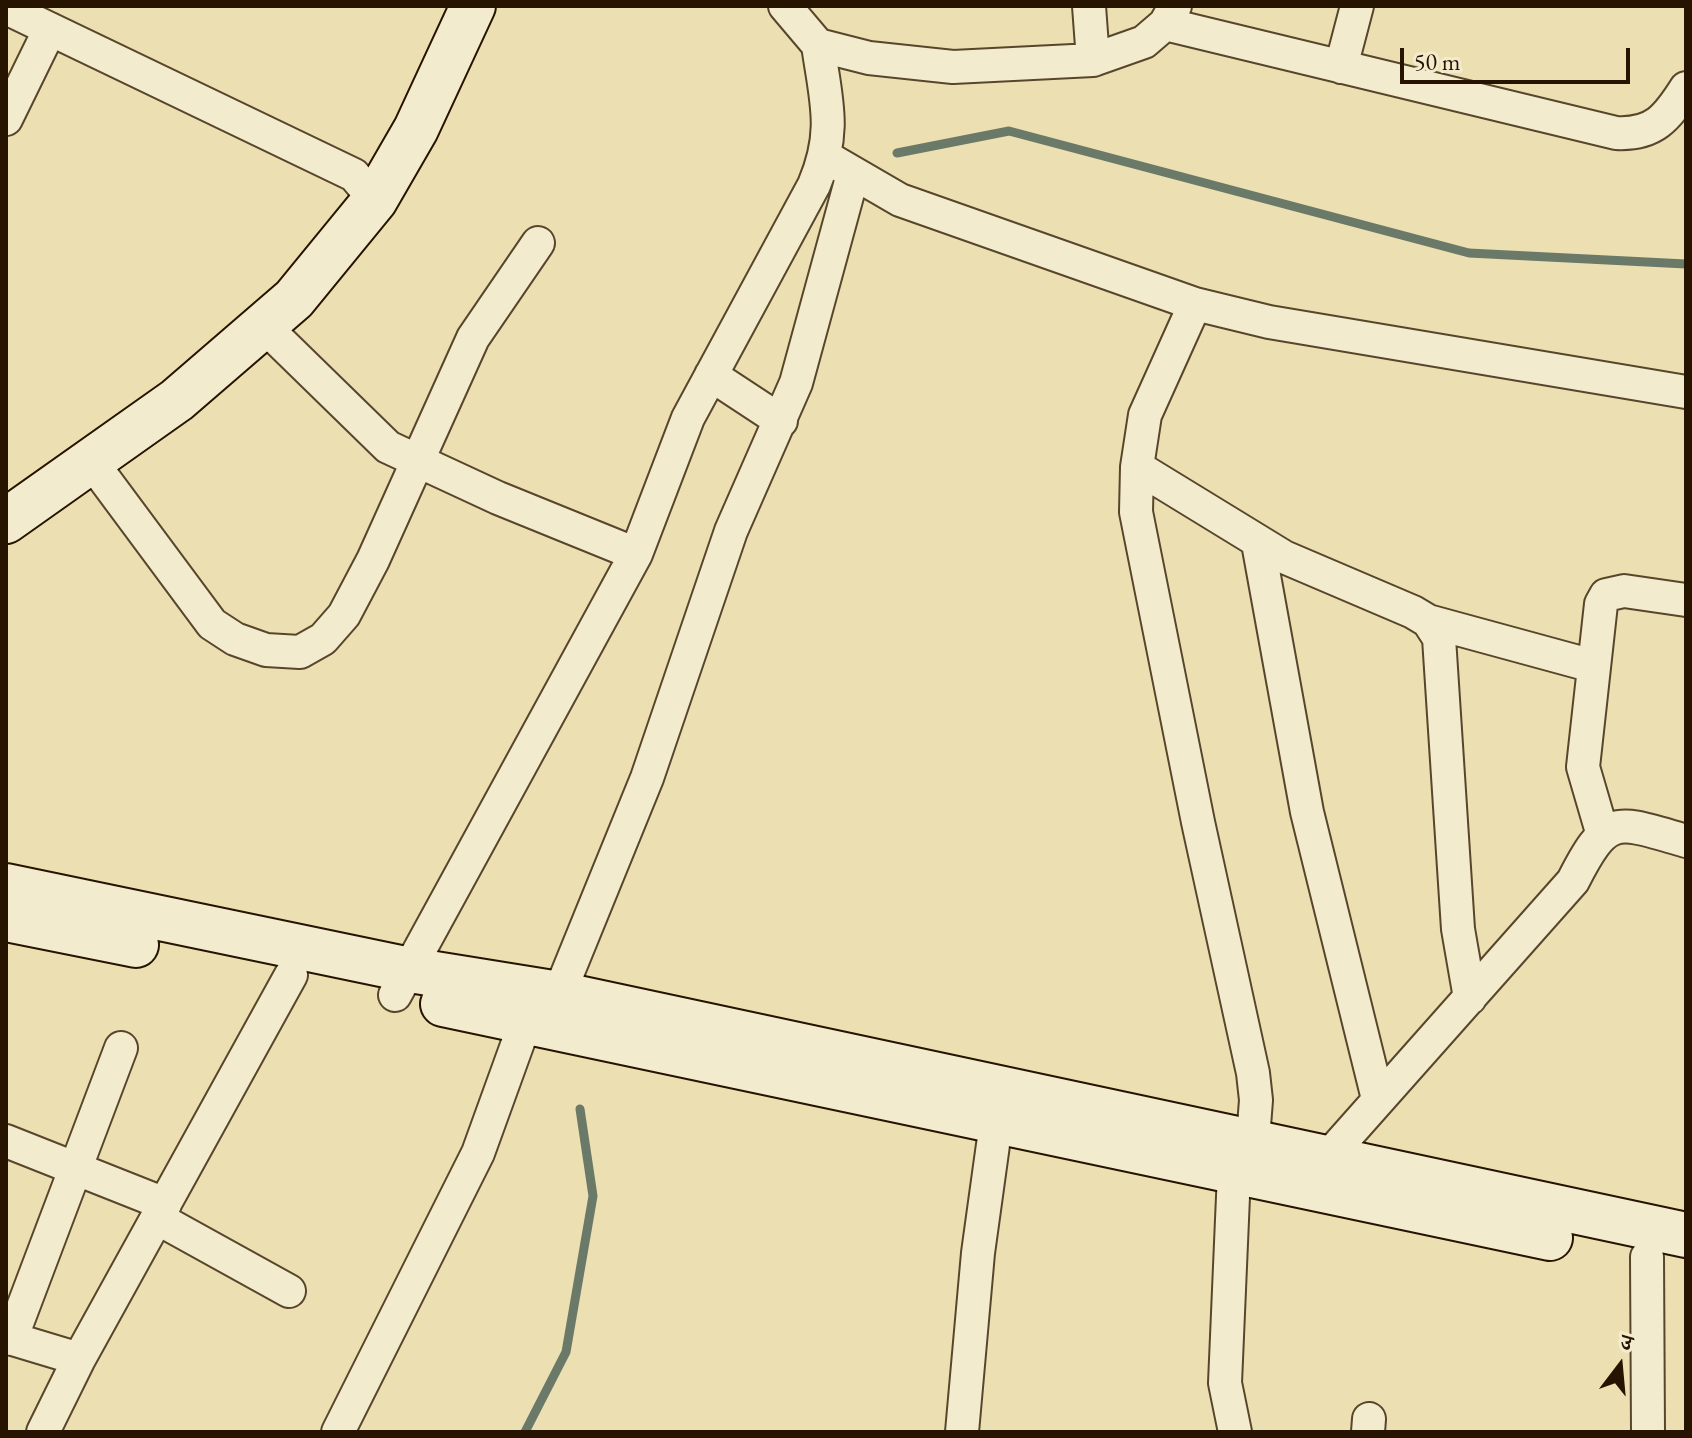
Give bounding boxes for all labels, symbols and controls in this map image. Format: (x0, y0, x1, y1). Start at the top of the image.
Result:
scale bar (1404, 32, 1634, 82)
text: 50 m (1414, 46, 1461, 77)
north arrow (1580, 1326, 1660, 1406)
text: उ (1617, 1327, 1636, 1358)

